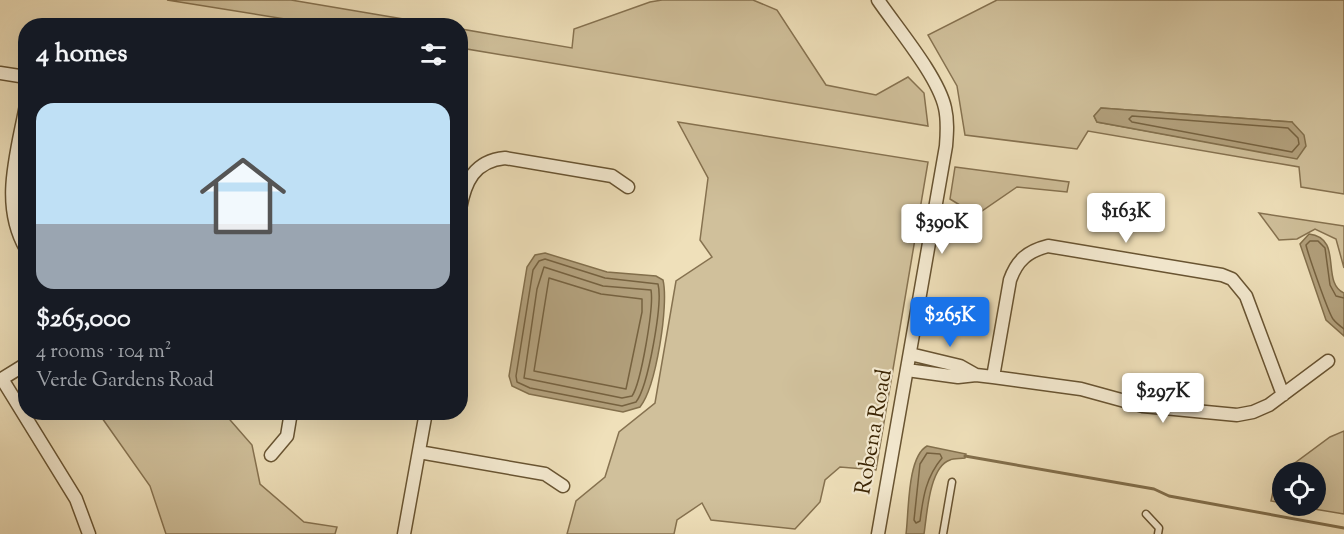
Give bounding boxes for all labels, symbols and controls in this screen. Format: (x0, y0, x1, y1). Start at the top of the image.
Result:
text: 4 homes (36, 36, 127, 73)
icon: filters (417, 38, 450, 71)
icon: home (189, 142, 297, 250)
pin: $163K (1084, 193, 1168, 244)
text: $163K (1101, 198, 1151, 227)
pin: $390K (900, 204, 984, 255)
text: $390K (915, 209, 969, 238)
pin: $265K (908, 297, 992, 348)
text: $265,000 (36, 301, 131, 338)
text: $265K (924, 302, 976, 331)
text: 4 rooms · 104 m² (36, 338, 172, 367)
text: Verde Gardens Road (36, 367, 214, 396)
street label: Robena Road (848, 367, 902, 497)
pin: $297K (1121, 373, 1205, 424)
text: $297K (1136, 378, 1190, 407)
map controls (1272, 462, 1326, 516)
button: locate (1272, 462, 1326, 516)

